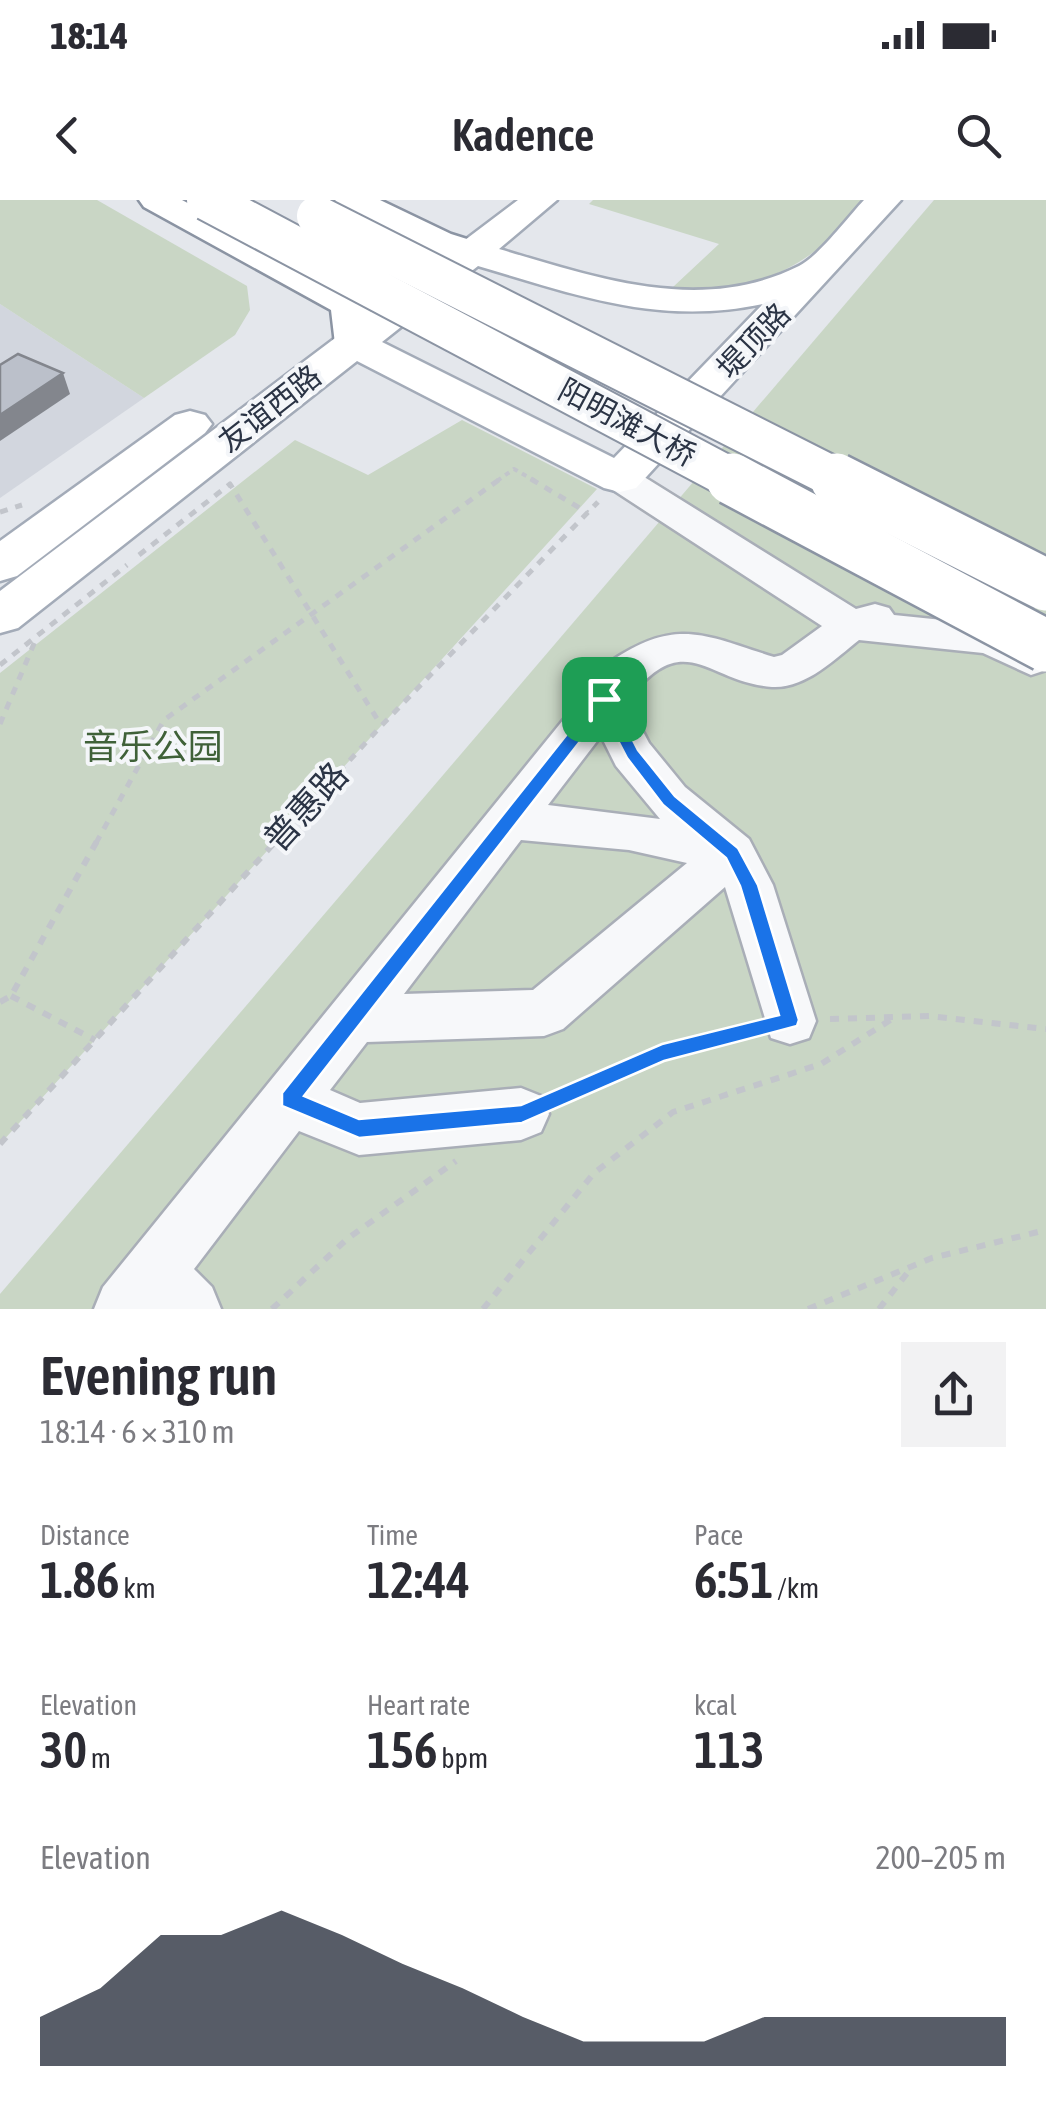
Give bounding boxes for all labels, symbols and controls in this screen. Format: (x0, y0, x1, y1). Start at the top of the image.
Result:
text: 18:14 (50, 14, 128, 57)
icon: back (40, 108, 95, 163)
icon: search (951, 108, 1006, 163)
text: Kadence (452, 109, 594, 161)
street label: 堤顶路 (710, 296, 797, 384)
street label: 友谊西路 (212, 358, 327, 459)
street label: 阳明滩大桥 (553, 372, 702, 472)
pin (562, 657, 647, 742)
icon: arrive (577, 672, 632, 727)
park label: 音乐公园 (83, 726, 223, 766)
street label: 普惠路 (255, 754, 355, 859)
button: share (901, 1342, 1006, 1447)
text: Evening run (40, 1344, 277, 1407)
text: 18:14 · 6 × 310 m (40, 1413, 234, 1450)
text: Distance (40, 1519, 130, 1551)
text: Time (367, 1519, 418, 1551)
text: Pace (694, 1519, 743, 1551)
text: 1.86 (40, 1551, 119, 1609)
text: 12:44 (367, 1551, 470, 1609)
text: 6:51 (694, 1551, 773, 1609)
text: km (119, 1572, 156, 1604)
text: /km (773, 1572, 819, 1604)
text: Elevation (40, 1689, 137, 1721)
text: Heart rate (367, 1689, 470, 1721)
text: kcal (694, 1689, 737, 1721)
text: 30 (40, 1721, 87, 1779)
text: 156 (367, 1721, 438, 1779)
text: 113 (694, 1721, 765, 1779)
text: m (87, 1742, 111, 1774)
text: bpm (438, 1742, 488, 1774)
text: Elevation (40, 1839, 151, 1876)
text: 200–205 m (876, 1839, 1006, 1876)

